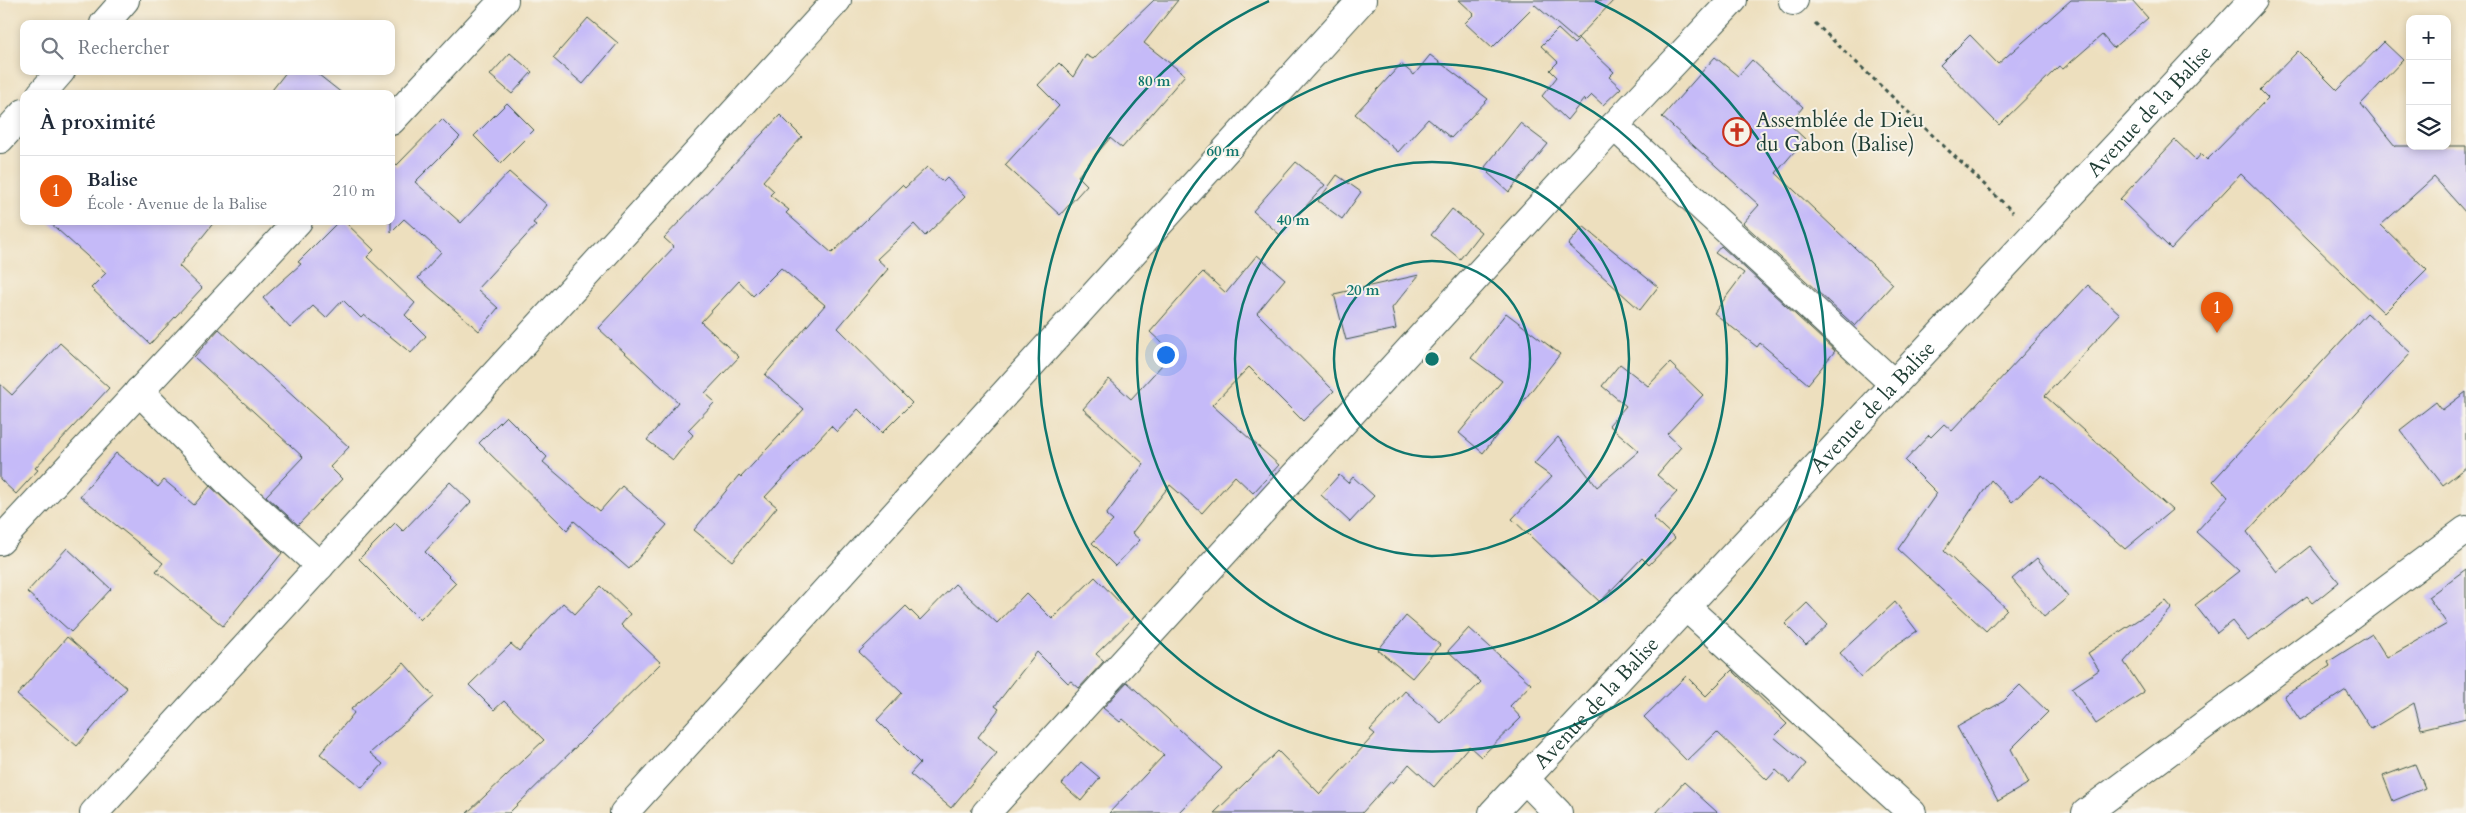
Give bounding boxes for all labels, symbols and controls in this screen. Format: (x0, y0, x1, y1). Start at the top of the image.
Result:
map controls (2406, 15, 2451, 150)
button: + (2406, 15, 2451, 60)
search box (20, 20, 395, 75)
icon: search (38, 34, 66, 62)
text: Rechercher (78, 35, 169, 61)
street label: Avenue de la Balise (2081, 39, 2219, 184)
button: − (2406, 60, 2451, 105)
text: 80 m (1137, 71, 1171, 91)
button: layers (2406, 105, 2451, 150)
place label: Assemblée de Dieu du Gabon (Balise) (1756, 106, 1924, 159)
text: À proximité (40, 108, 156, 137)
church icon: Assemblée de Dieu du Gabon (Balise) (1722, 117, 1752, 147)
text: 60 m (1206, 141, 1240, 161)
text: Balise (87, 167, 138, 193)
text: 1 (52, 180, 60, 202)
text: 210 m (333, 180, 375, 202)
text: École · Avenue de la Balise (87, 193, 267, 215)
text: 40 m (1276, 210, 1310, 230)
text: 20 m (1346, 280, 1380, 300)
pin: 1 (2201, 292, 2233, 333)
street label: Avenue de la Balise (1804, 335, 1942, 480)
your location (1153, 342, 1179, 368)
centre of rings (1423, 350, 1441, 368)
street label: Avenue de la Balise (1527, 631, 1666, 776)

